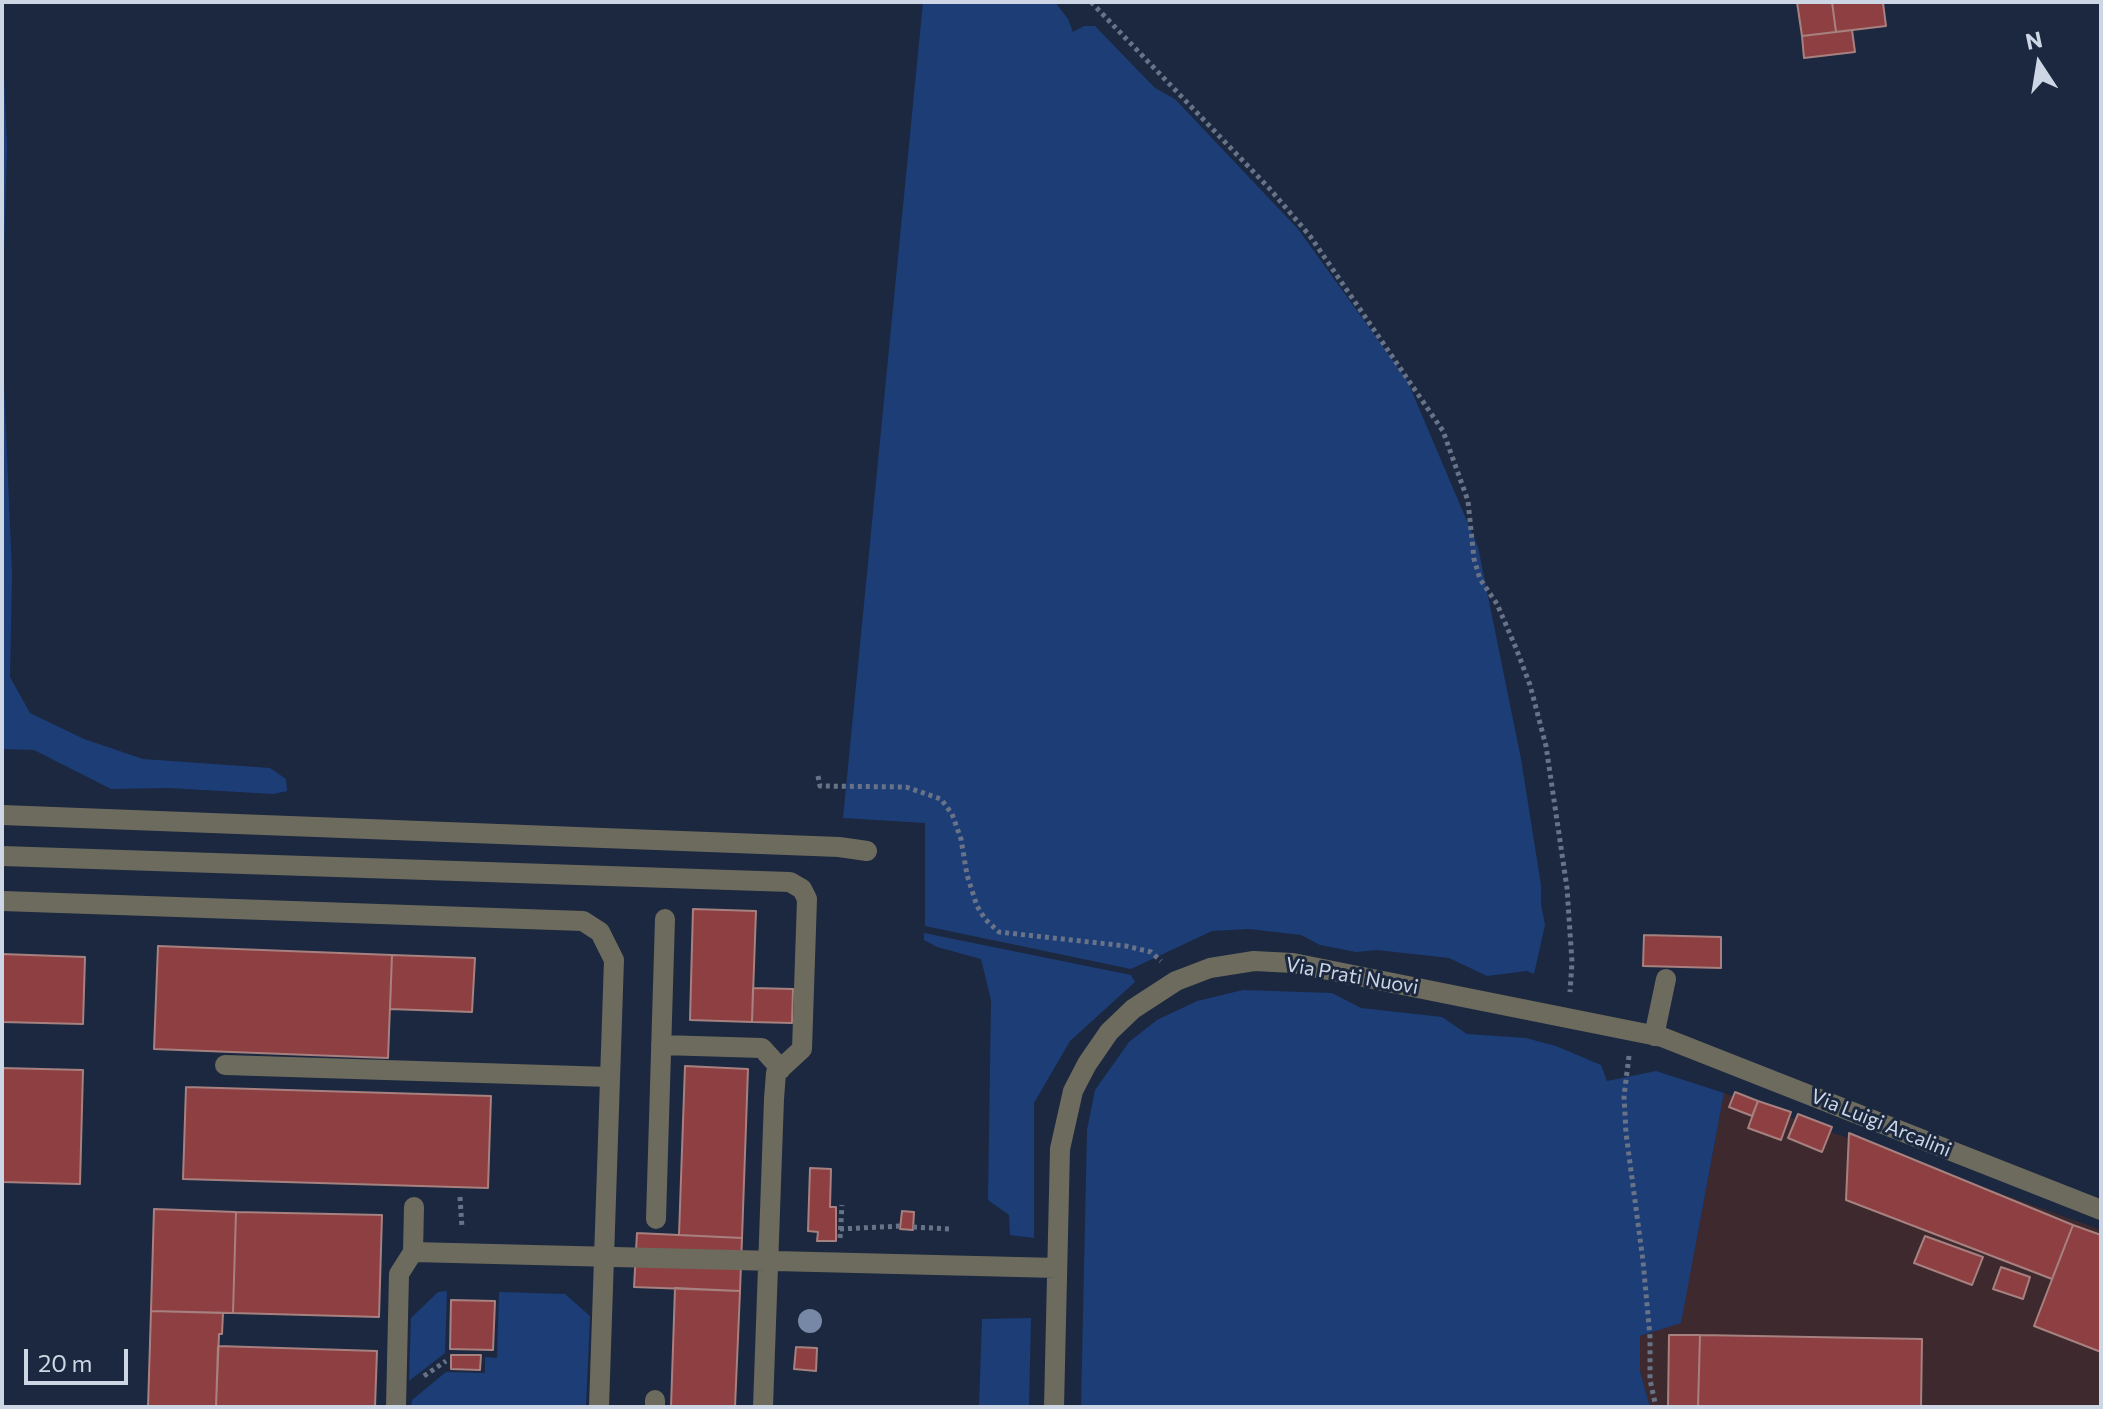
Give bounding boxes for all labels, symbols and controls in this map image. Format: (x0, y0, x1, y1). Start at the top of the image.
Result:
north arrow (1999, 24, 2079, 104)
text: N (2023, 25, 2045, 55)
street label: Via Prati Nuovi (1284, 953, 1420, 999)
street label: Via Luigi Arcalini (1807, 1084, 1955, 1162)
scale bar (28, 1333, 132, 1383)
text: 20 m (38, 1348, 92, 1377)

